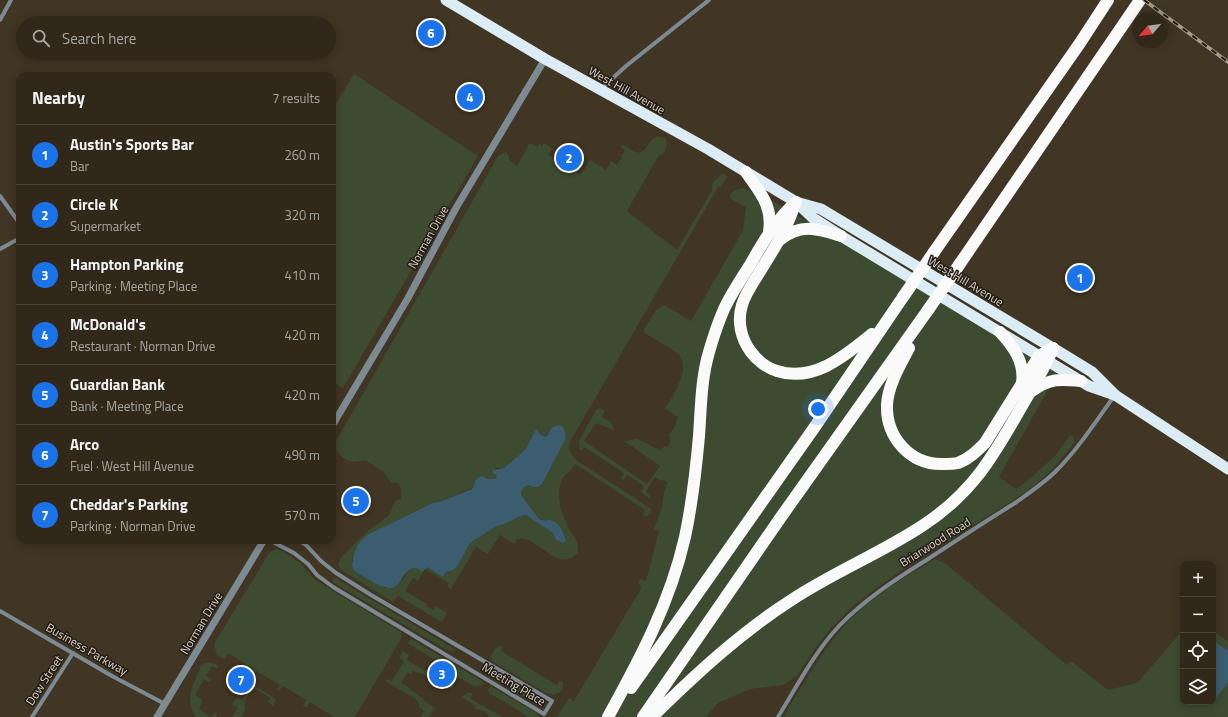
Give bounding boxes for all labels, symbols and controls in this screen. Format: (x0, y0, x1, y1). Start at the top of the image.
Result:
north arrow (1132, 12, 1168, 48)
search box (16, 16, 336, 60)
pin: 6 (418, 18, 444, 48)
icon: search (30, 27, 52, 49)
text: Search here (62, 27, 136, 50)
street label: West Hill Avenue (585, 61, 669, 119)
pin: 4 (457, 82, 483, 112)
text: Nearby (32, 85, 85, 111)
text: 7 results (272, 88, 320, 108)
text: Austin's Sports Bar (70, 133, 194, 156)
pin: 2 (556, 143, 582, 173)
text: 1 (41, 145, 49, 165)
text: 260 m (284, 145, 320, 165)
text: Bar (70, 156, 89, 176)
text: Circle K (70, 193, 118, 216)
street label: Norman Drive (403, 202, 453, 272)
text: 2 (41, 205, 49, 225)
text: 320 m (284, 205, 320, 225)
text: Supermarket (70, 216, 141, 236)
street label: West Hill Avenue (925, 251, 1007, 311)
text: Hampton Parking (70, 253, 184, 276)
pin: 1 (1067, 263, 1093, 293)
text: 3 (41, 265, 49, 285)
text: 410 m (284, 265, 320, 285)
text: Parking · Meeting Place (70, 276, 197, 296)
text: McDonald's (70, 313, 146, 336)
text: 4 (41, 325, 49, 345)
text: 420 m (284, 325, 320, 345)
text: Restaurant · Norman Drive (70, 336, 215, 356)
text: Guardian Bank (70, 373, 165, 396)
text: 5 (41, 385, 49, 405)
text: 420 m (284, 385, 320, 405)
text: Bank · Meeting Place (70, 396, 184, 416)
your location (808, 399, 828, 419)
text: Arco (70, 433, 99, 456)
text: 6 (41, 445, 49, 465)
text: 490 m (284, 445, 320, 465)
text: Fuel · West Hill Avenue (70, 456, 194, 476)
pin: 5 (343, 486, 369, 516)
text: Cheddar's Parking (70, 493, 188, 516)
text: 7 (41, 505, 49, 525)
text: 570 m (284, 505, 320, 525)
street label: Briarwood Road (896, 512, 974, 572)
text: Parking · Norman Drive (70, 516, 196, 536)
map controls (1180, 561, 1216, 705)
button: + (1180, 561, 1216, 597)
street label: Norman Drive (175, 588, 227, 658)
button: − (1180, 597, 1216, 633)
street label: Business Parkway (42, 618, 132, 680)
button: locate (1180, 633, 1216, 669)
street label: Dow Street (21, 650, 68, 709)
street label: Meeting Place (479, 657, 549, 711)
pin: 3 (429, 659, 455, 689)
pin: 7 (228, 665, 254, 695)
button: layers (1180, 669, 1216, 705)

